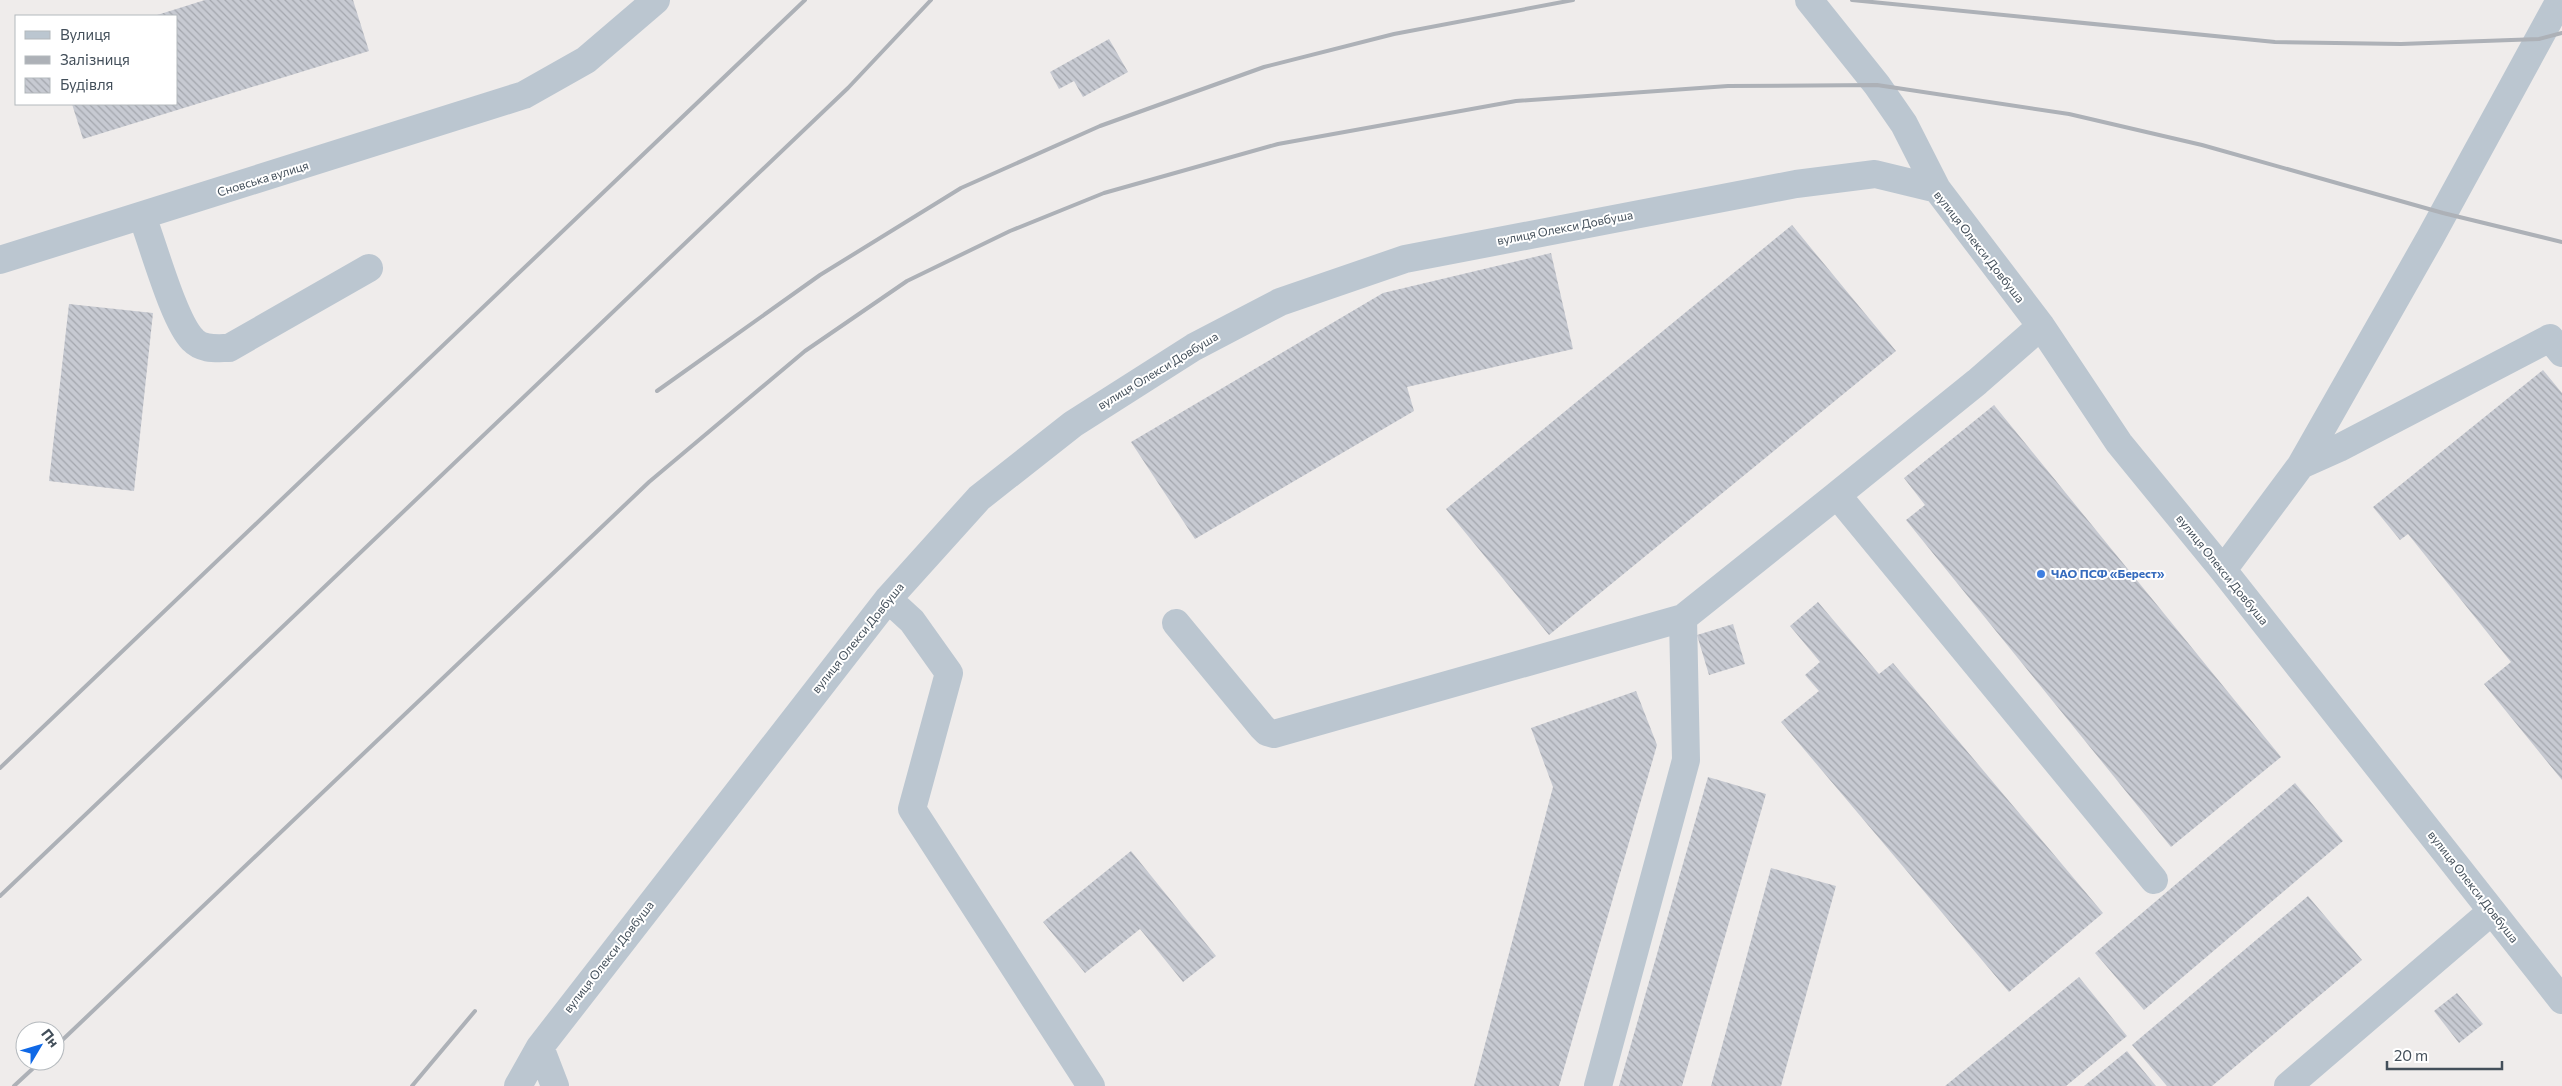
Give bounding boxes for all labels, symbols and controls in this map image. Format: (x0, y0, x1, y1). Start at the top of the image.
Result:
legend (15, 15, 178, 105)
text: Вулиця (60, 25, 111, 43)
text: Залізниця (60, 50, 130, 68)
text: Будівля (60, 75, 113, 93)
street label: Сновська вулиця (215, 157, 310, 199)
street label: вулиця Олекси Довбуша (1932, 188, 2028, 305)
street label: вулиця Олекси Довбуша (1496, 207, 1634, 247)
street label: вулиця Олекси Довбуша (1095, 329, 1220, 412)
street label: вулиця Олекси Довбуша (2174, 511, 2272, 627)
place label: ЧАО ПСФ «Берест» (2051, 566, 2165, 580)
marker: ЧАО ПСФ «Берест» (2035, 568, 2047, 580)
street label: вулиця Олекси Довбуша (808, 579, 906, 695)
street label: вулиця Олекси Довбуша (2426, 828, 2522, 945)
street label: вулиця Олекси Довбуша (560, 898, 656, 1015)
north arrow (15, 1021, 65, 1071)
text: Пн (38, 1025, 63, 1050)
scale bar (2387, 1038, 2502, 1070)
text: 20 m (2394, 1046, 2428, 1064)

